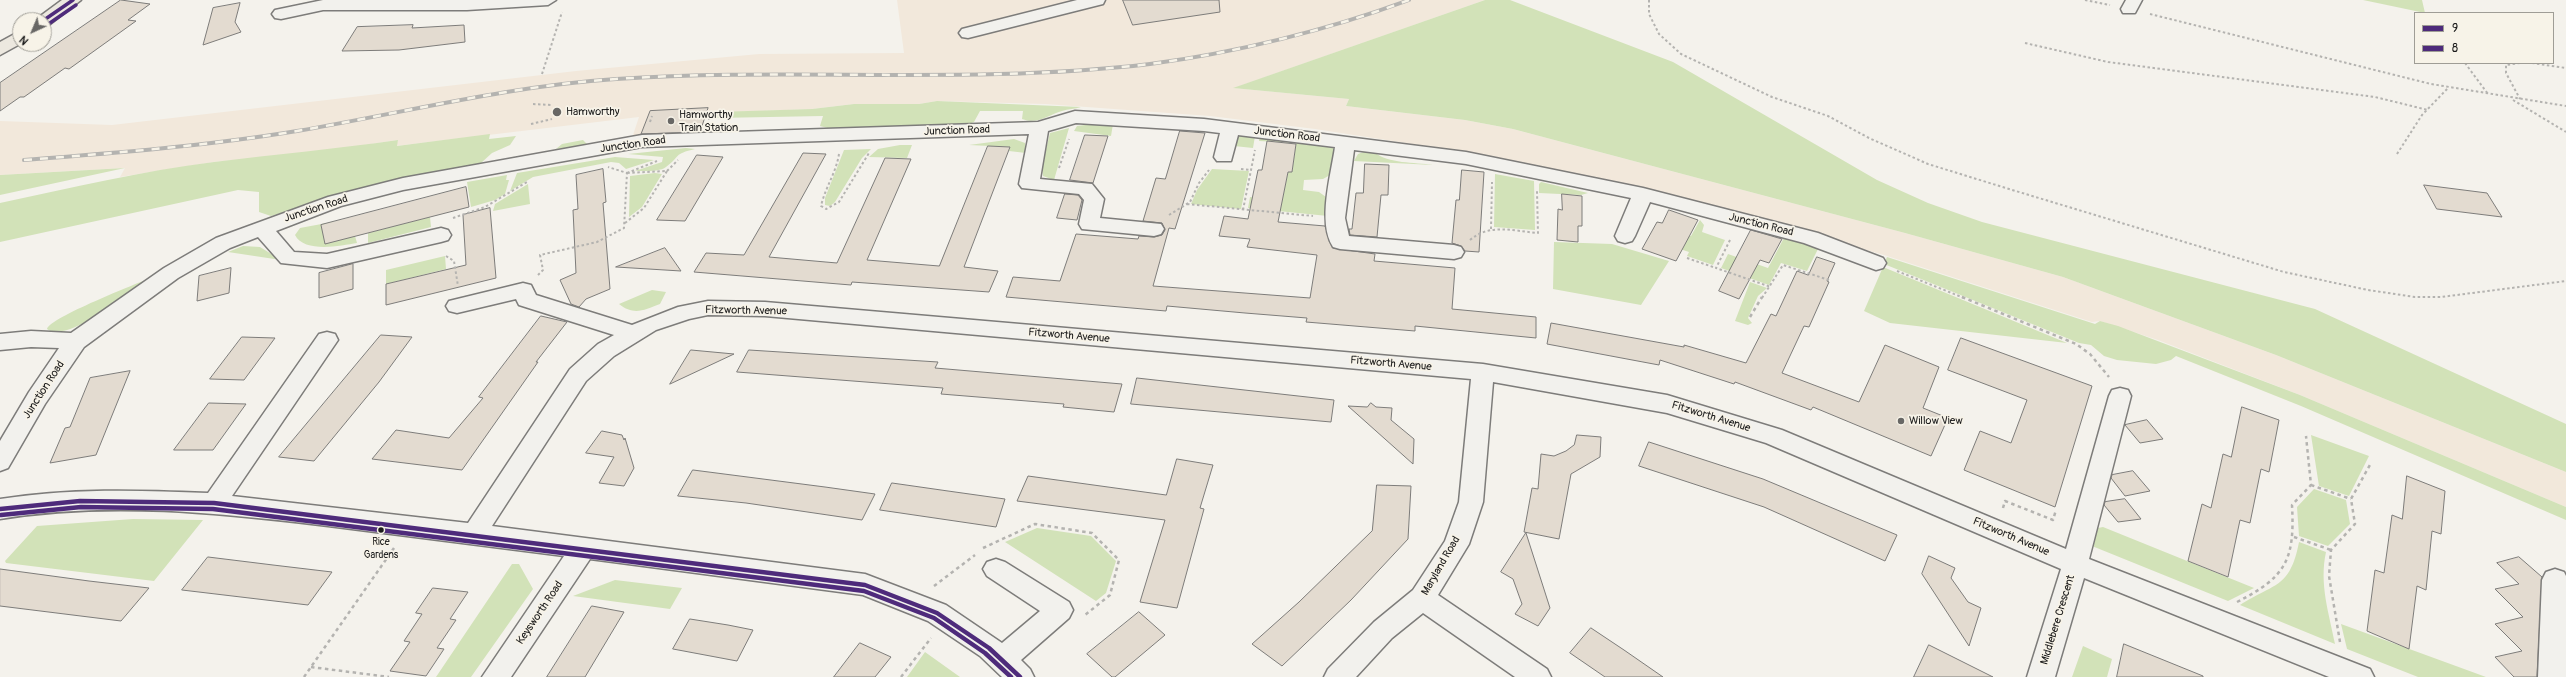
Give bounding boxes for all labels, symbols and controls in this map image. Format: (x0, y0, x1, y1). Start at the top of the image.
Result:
north arrow (12, 12, 52, 52)
legend (2414, 12, 2554, 64)
text: 9 (2452, 21, 2458, 36)
text: N (17, 33, 31, 48)
text: 8 (2452, 41, 2458, 56)
place label: Hamworthy (566, 105, 619, 119)
marker: Hamworthy (551, 106, 563, 118)
place label: Hamworthy Train Station (679, 108, 738, 134)
marker: Hamworthy Train Station (666, 116, 676, 126)
street label: Junction Road (924, 123, 990, 139)
street label: Junction Road (1253, 124, 1321, 146)
street label: Junction Road (599, 134, 667, 156)
street label: Junction Road (282, 192, 350, 226)
street label: Junction Road (1727, 211, 1795, 239)
street label: Fitzworth Avenue (705, 304, 787, 318)
street label: Fitzworth Avenue (1028, 326, 1110, 346)
street label: Fitzworth Avenue (1350, 354, 1432, 374)
street label: Junction Road (20, 359, 68, 421)
street label: Fitzworth Avenue (1670, 399, 1752, 435)
place label: Willow View (1909, 414, 1963, 428)
marker: Willow View (1896, 416, 1906, 426)
street label: Fitzworth Avenue (1971, 515, 2051, 559)
marker: Rice Gardens (376, 525, 386, 535)
street label: Maryland Road (1419, 534, 1463, 598)
place label: Rice Gardens (364, 536, 398, 560)
street label: Middlebere Crescent (2038, 573, 2078, 667)
street label: Keysworth Road (514, 579, 566, 647)

